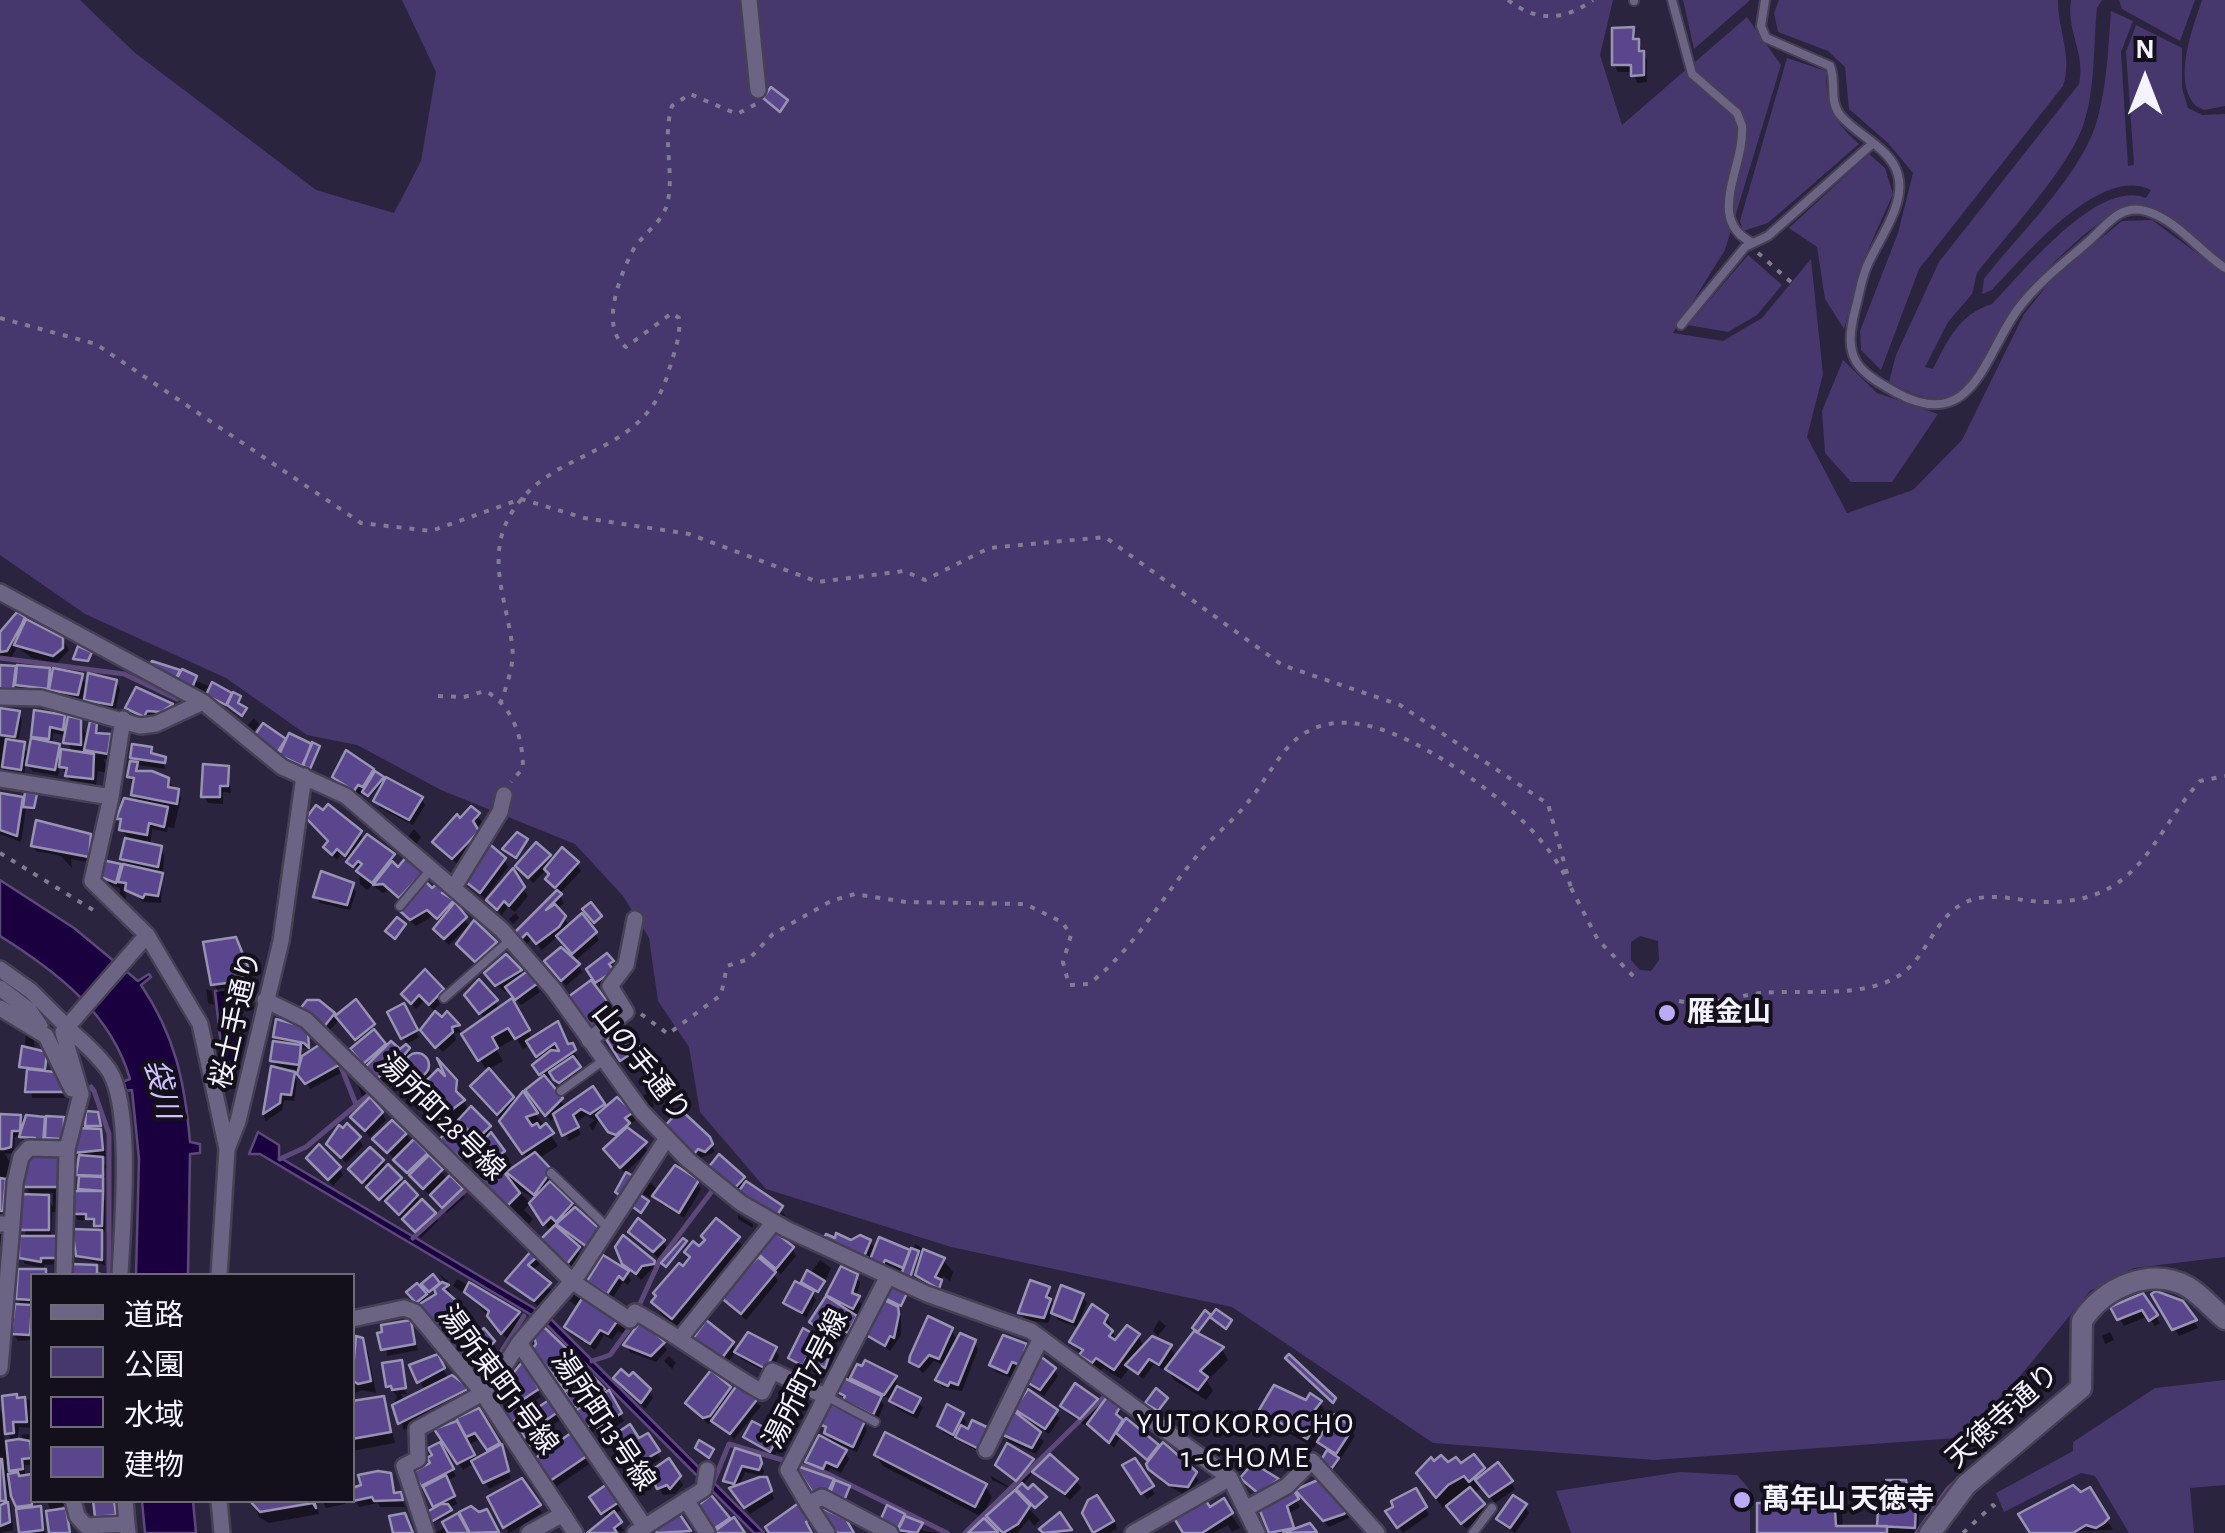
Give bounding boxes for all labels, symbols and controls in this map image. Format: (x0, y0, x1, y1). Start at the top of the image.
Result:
north arrow (2095, 30, 2195, 130)
text: N (2135, 36, 2155, 64)
street label: 桜土手通り (204, 948, 268, 1092)
place label: 雁金山 (1687, 996, 1771, 1030)
street label: 山の手通り (585, 997, 697, 1129)
marker: 雁金山 (1656, 1002, 1678, 1024)
street label: 湯所町28号線 (370, 1046, 512, 1188)
water label: 袋川 (136, 1056, 186, 1122)
legend (30, 1273, 355, 1503)
street label: 湯所東町1号線 (431, 1299, 565, 1461)
text: 道路 (124, 1301, 184, 1331)
street label: 湯所町7号線 (757, 1304, 855, 1454)
street label: 湯所町13号線 (544, 1345, 662, 1497)
text: 公園 (124, 1351, 184, 1381)
street label: 天徳寺通り (1940, 1357, 2066, 1475)
text: 水域 (124, 1401, 184, 1431)
district label: YUTOKOROCHO 1-CHOME (1136, 1406, 1356, 1476)
text: 建物 (124, 1451, 184, 1481)
place label: 萬年山 天徳寺 (1762, 1483, 1934, 1517)
marker: 萬年山 天徳寺 (1731, 1489, 1753, 1511)

